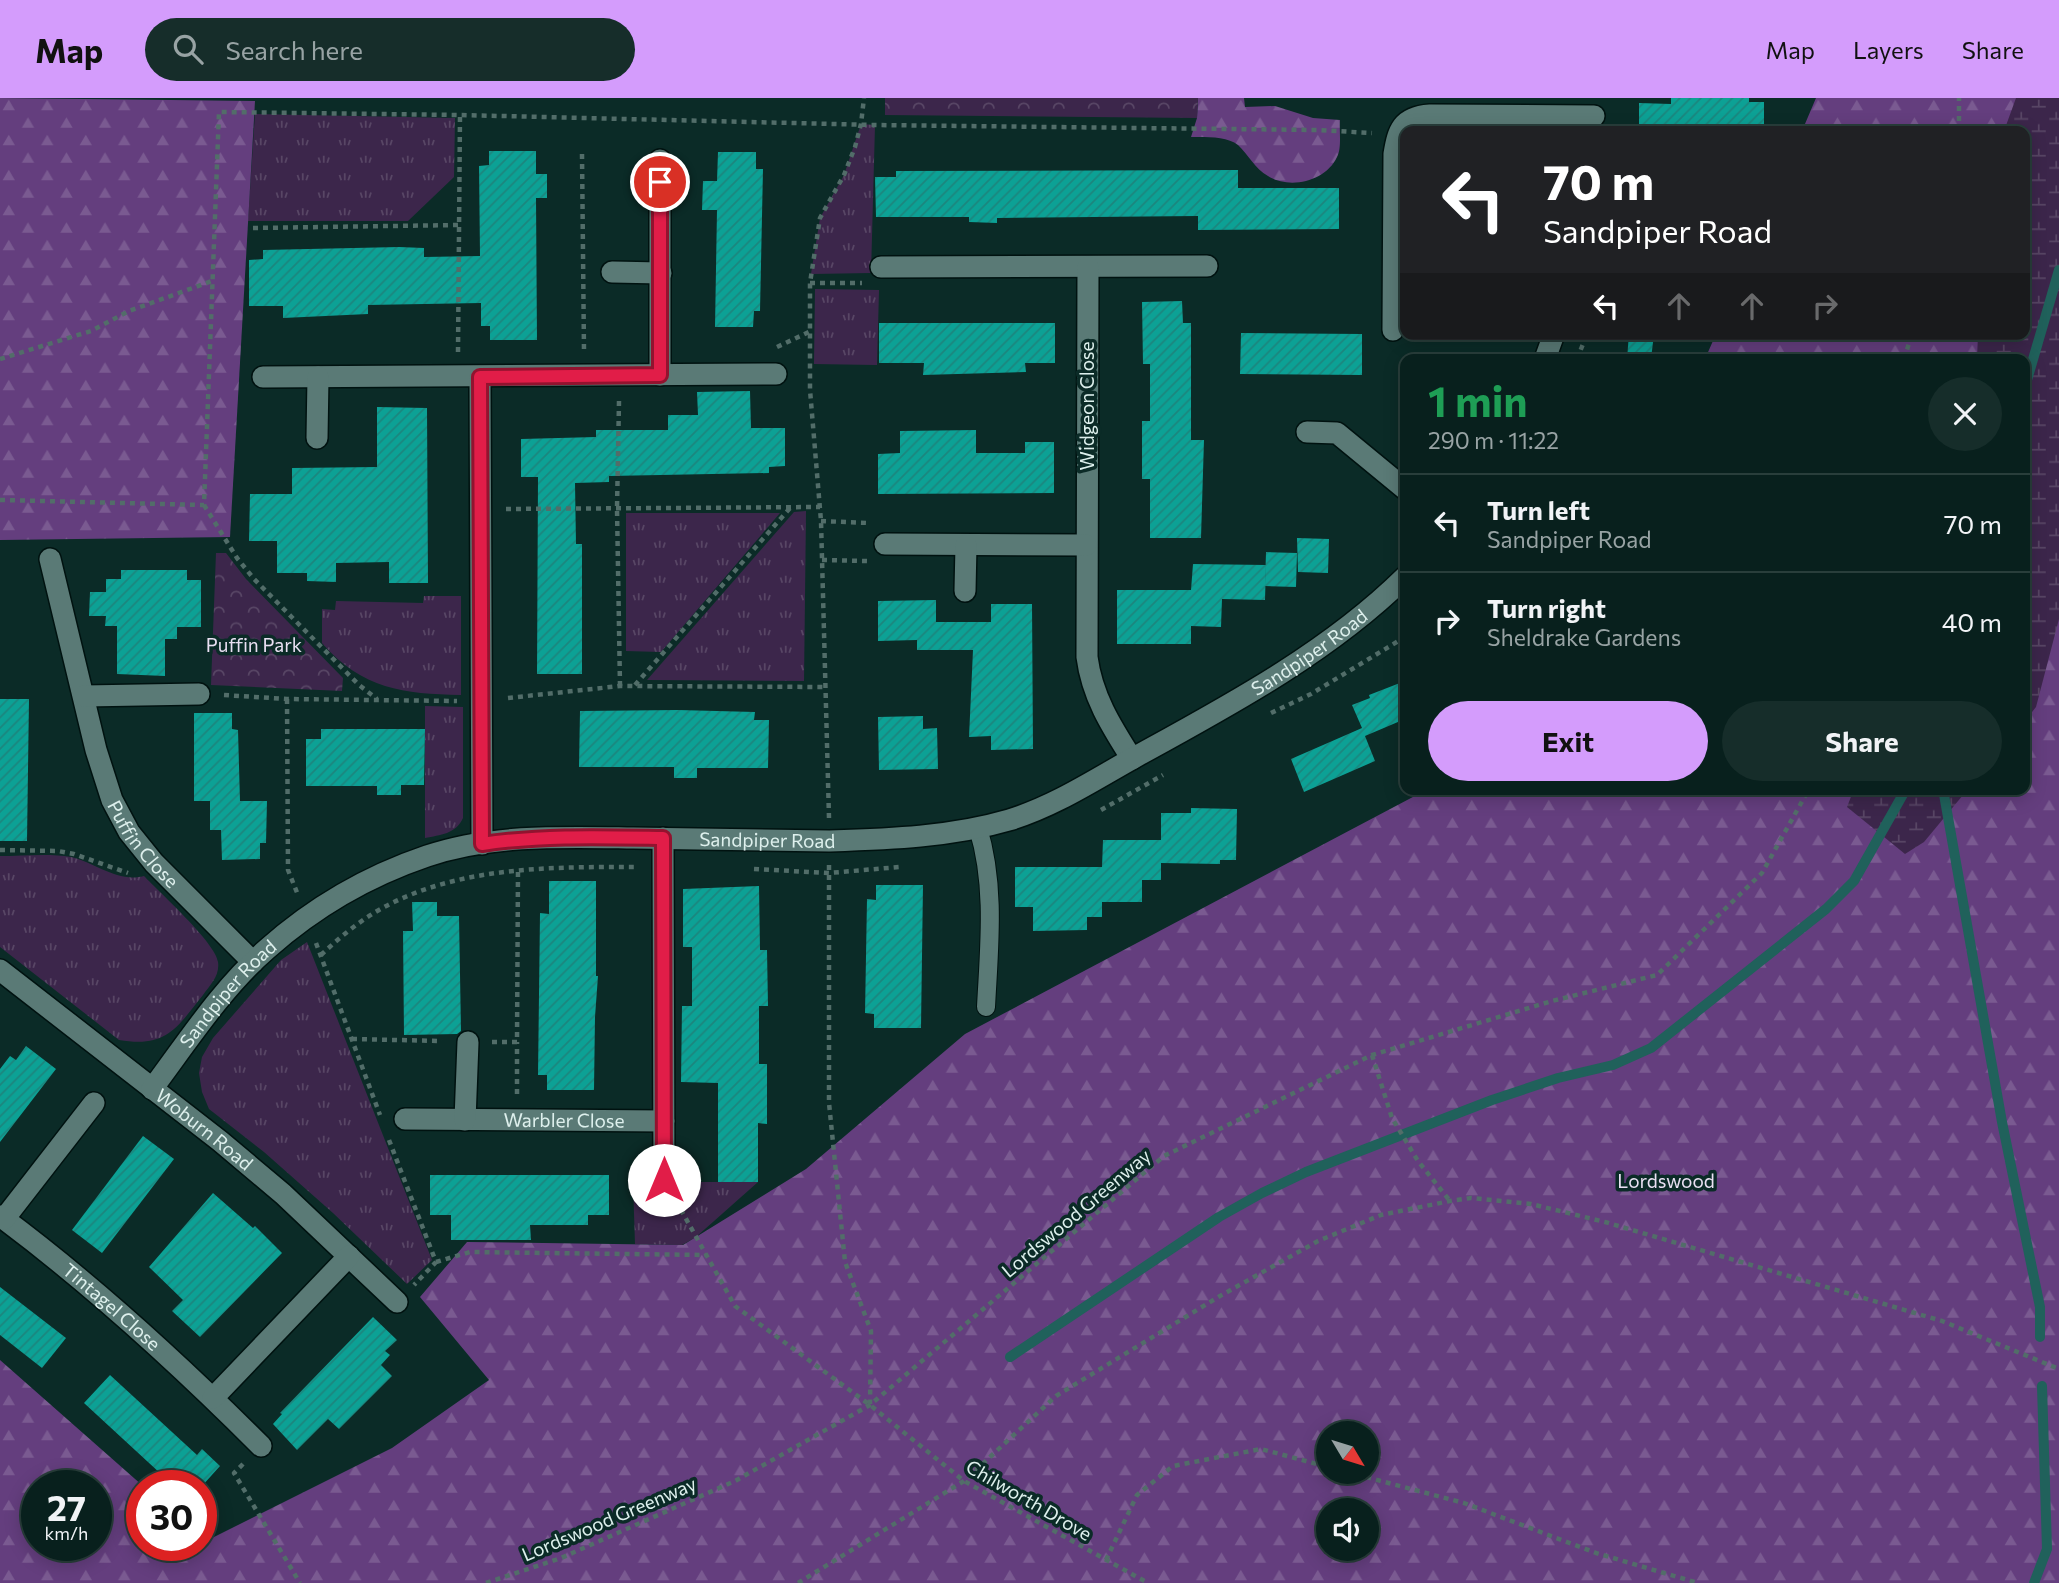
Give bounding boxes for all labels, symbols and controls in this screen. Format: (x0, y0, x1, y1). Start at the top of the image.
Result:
search box (145, 18, 635, 81)
text: Map (35, 29, 103, 70)
icon: search (169, 30, 207, 68)
text: Search here (225, 34, 363, 65)
text: Map (1766, 35, 1815, 64)
text: Layers (1853, 35, 1924, 64)
text: Share (1962, 35, 2024, 64)
text: 70 m (1543, 150, 1654, 210)
pin (630, 152, 690, 212)
icon: left (1428, 154, 1519, 245)
icon: arrive (641, 163, 679, 201)
text: Sandpiper Road (1543, 210, 1772, 250)
icon: left (1587, 287, 1625, 325)
icon: ahead (1660, 287, 1698, 325)
icon: ahead (1733, 287, 1771, 325)
icon: right (1806, 287, 1844, 325)
street label: Widgeon Close (1075, 342, 1098, 470)
text: 1 min (1428, 374, 1528, 426)
button: close (1928, 377, 2002, 451)
text: 290 m · 11:22 (1428, 426, 1559, 454)
text: Turn left (1487, 494, 1590, 525)
icon: left (1428, 504, 1466, 542)
text: 70 m (1944, 508, 2002, 539)
text: Sandpiper Road (1487, 525, 1652, 553)
text: Turn right (1487, 592, 1606, 623)
icon: right (1428, 602, 1466, 640)
street label: Sandpiper Road (1247, 604, 1372, 700)
text: 40 m (1942, 606, 2002, 637)
text: Sheldrake Gardens (1487, 623, 1681, 651)
park label: Puffin Park (206, 633, 302, 656)
button: Exit (1428, 701, 1708, 781)
button: Share (1722, 701, 2002, 781)
street label: Puffin Close (103, 796, 184, 892)
street label: Sandpiper Road (699, 827, 836, 852)
street label: Sandpiper Road (174, 934, 281, 1052)
street label: Woburn Road (151, 1083, 258, 1175)
street label: Warbler Close (503, 1108, 625, 1132)
position arrow (627, 1143, 701, 1217)
street label: Lordswood Greenway (996, 1143, 1155, 1282)
park label: Lordswood (1617, 1169, 1715, 1192)
street label: Tintagel Close (58, 1258, 166, 1355)
north arrow (1316, 1421, 1379, 1484)
map controls (1316, 1421, 1379, 1561)
street label: Chilworth Drove (962, 1454, 1096, 1545)
speed limit sign: 30 (126, 1470, 217, 1561)
street label: Lordswood Greenway (518, 1471, 700, 1566)
text: 27 (47, 1485, 86, 1528)
button: sound (1316, 1498, 1379, 1561)
text: km/h (45, 1522, 88, 1544)

